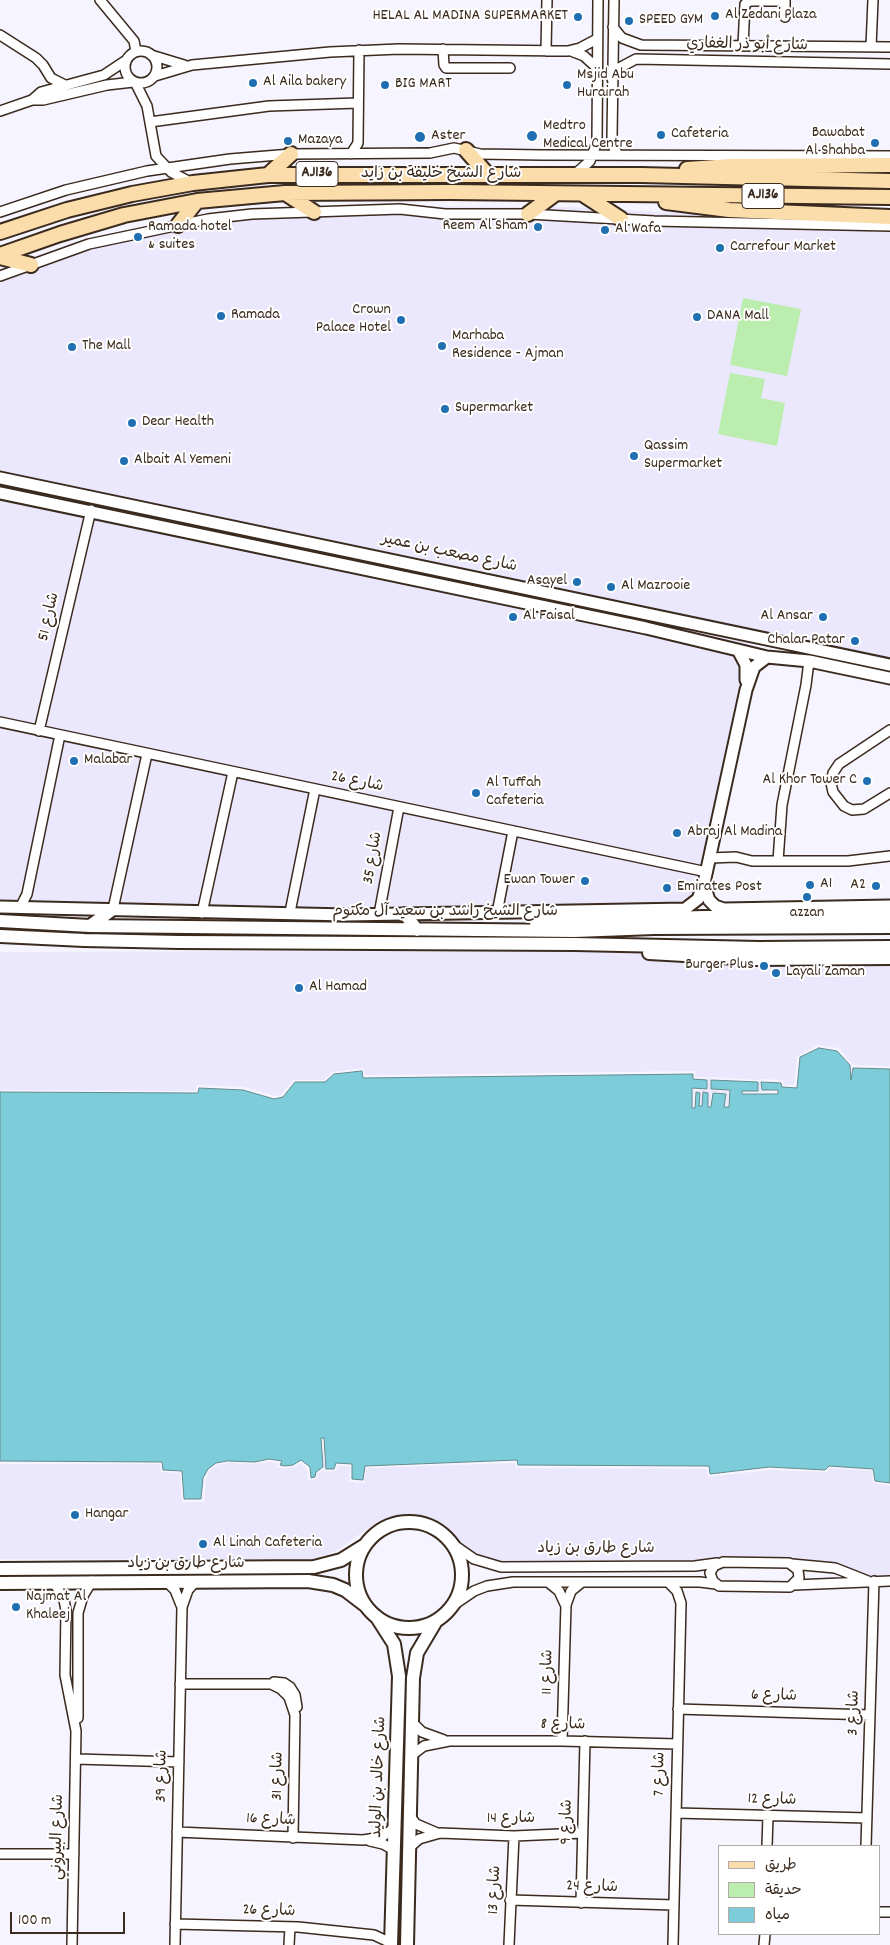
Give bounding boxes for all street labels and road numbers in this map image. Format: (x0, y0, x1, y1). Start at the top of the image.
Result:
street label: شارع أبو ذر الغفاري (686, 35, 808, 57)
road number: AJ136 (296, 162, 338, 186)
street label: شارع الشيخ خليفة بن زايد (361, 165, 521, 185)
road number: AJ136 (742, 184, 784, 208)
street label: شارع مصعب بن عمير (380, 530, 518, 578)
street label: شارع 51 (35, 591, 65, 643)
street label: شارع 26 (329, 768, 385, 798)
street label: شارع 35 (360, 830, 388, 886)
street label: شارع الشيخ راشد بن سعيد آل مكتوم (332, 903, 558, 923)
street label: شارع طارق بن زياد (537, 1540, 655, 1560)
street label: شارع طارق بن زياد (127, 1555, 245, 1575)
street label: شارع 11 (539, 1649, 559, 1695)
street label: شارع 6 (751, 1687, 797, 1707)
street label: شارع 3 (845, 1690, 865, 1736)
street label: شارع خالد بن الوليد (368, 1716, 392, 1838)
street label: شارع 8 (540, 1716, 586, 1736)
street label: شارع 39 (153, 1749, 173, 1803)
street label: شارع 31 (269, 1751, 289, 1801)
street label: شارع 7 (651, 1752, 671, 1796)
street label: شارع 12 (747, 1791, 797, 1811)
street label: شارع البيروني (49, 1794, 69, 1880)
street label: شارع 9 (558, 1799, 578, 1845)
street label: شارع 16 (246, 1810, 296, 1832)
street label: شارع 14 (487, 1810, 535, 1830)
street label: شارع 13 (485, 1865, 507, 1915)
street label: شارع 24 (566, 1877, 618, 1899)
street label: شارع 26 (242, 1901, 296, 1923)

